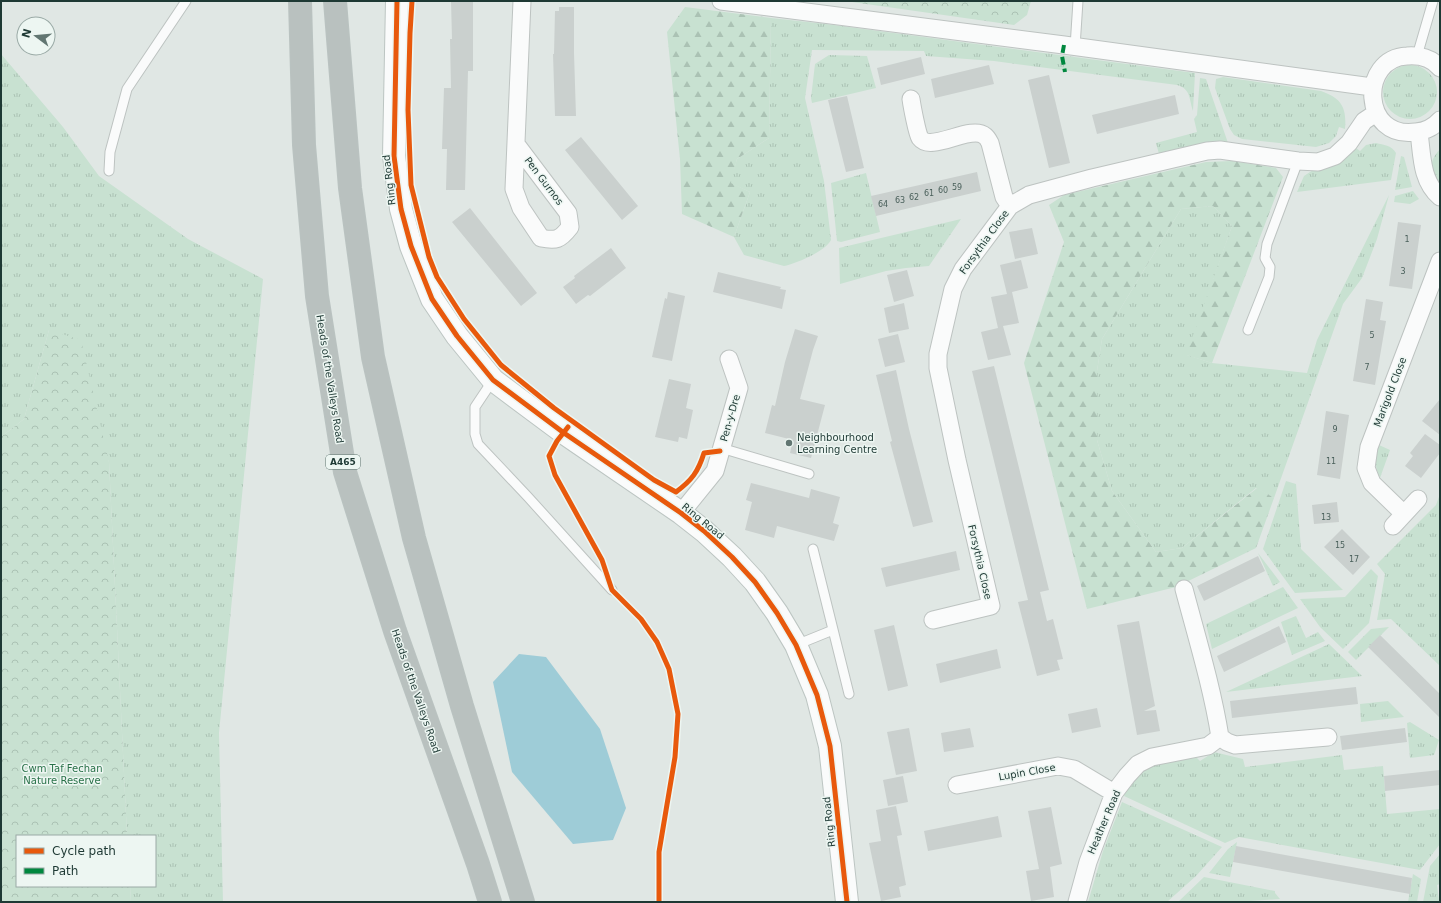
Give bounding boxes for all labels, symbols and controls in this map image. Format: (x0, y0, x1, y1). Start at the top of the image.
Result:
north arrow (16, 16, 56, 56)
text: N (19, 27, 34, 40)
street label: Ring Road (380, 154, 398, 206)
street label: Pen Gurnos (522, 155, 566, 207)
house number: 59 (952, 183, 962, 192)
house number: 60 (938, 186, 948, 195)
house number: 61 (924, 189, 934, 198)
house number: 62 (909, 193, 919, 202)
house number: 63 (895, 196, 905, 205)
house number: 64 (878, 200, 888, 209)
street label: Forsythia Close (957, 208, 1011, 276)
house number: 1 (1404, 235, 1410, 244)
house number: 3 (1400, 267, 1406, 276)
street label: Heads of the Valleys Road (314, 314, 346, 444)
house number: 5 (1369, 331, 1375, 340)
street label: Marigold Close (1372, 356, 1408, 428)
house number: 7 (1364, 363, 1370, 372)
street label: Pen-y-Dre (718, 393, 742, 443)
house number: 9 (1332, 425, 1338, 434)
place label: Neighbourhood Learning Centre (797, 432, 877, 455)
marker: Neighbourhood Learning Centre (784, 438, 794, 448)
road number: A465 (326, 455, 360, 469)
house number: 11 (1326, 457, 1336, 466)
street label: Ring Road (680, 501, 726, 541)
house number: 13 (1321, 513, 1331, 522)
street label: Forsythia Close (966, 524, 994, 600)
house number: 15 (1335, 541, 1345, 550)
house number: 17 (1349, 555, 1359, 564)
street label: Heads of the Valleys Road (390, 628, 442, 754)
street label: Lupin Close (998, 762, 1056, 782)
park label: Cwm Taf Fechan Nature Reserve (21, 763, 103, 786)
street label: Heather Road (1086, 788, 1122, 856)
street label: Ring Road (821, 796, 837, 848)
legend (16, 835, 156, 887)
text: Cycle path (52, 844, 116, 858)
text: Path (52, 864, 78, 878)

